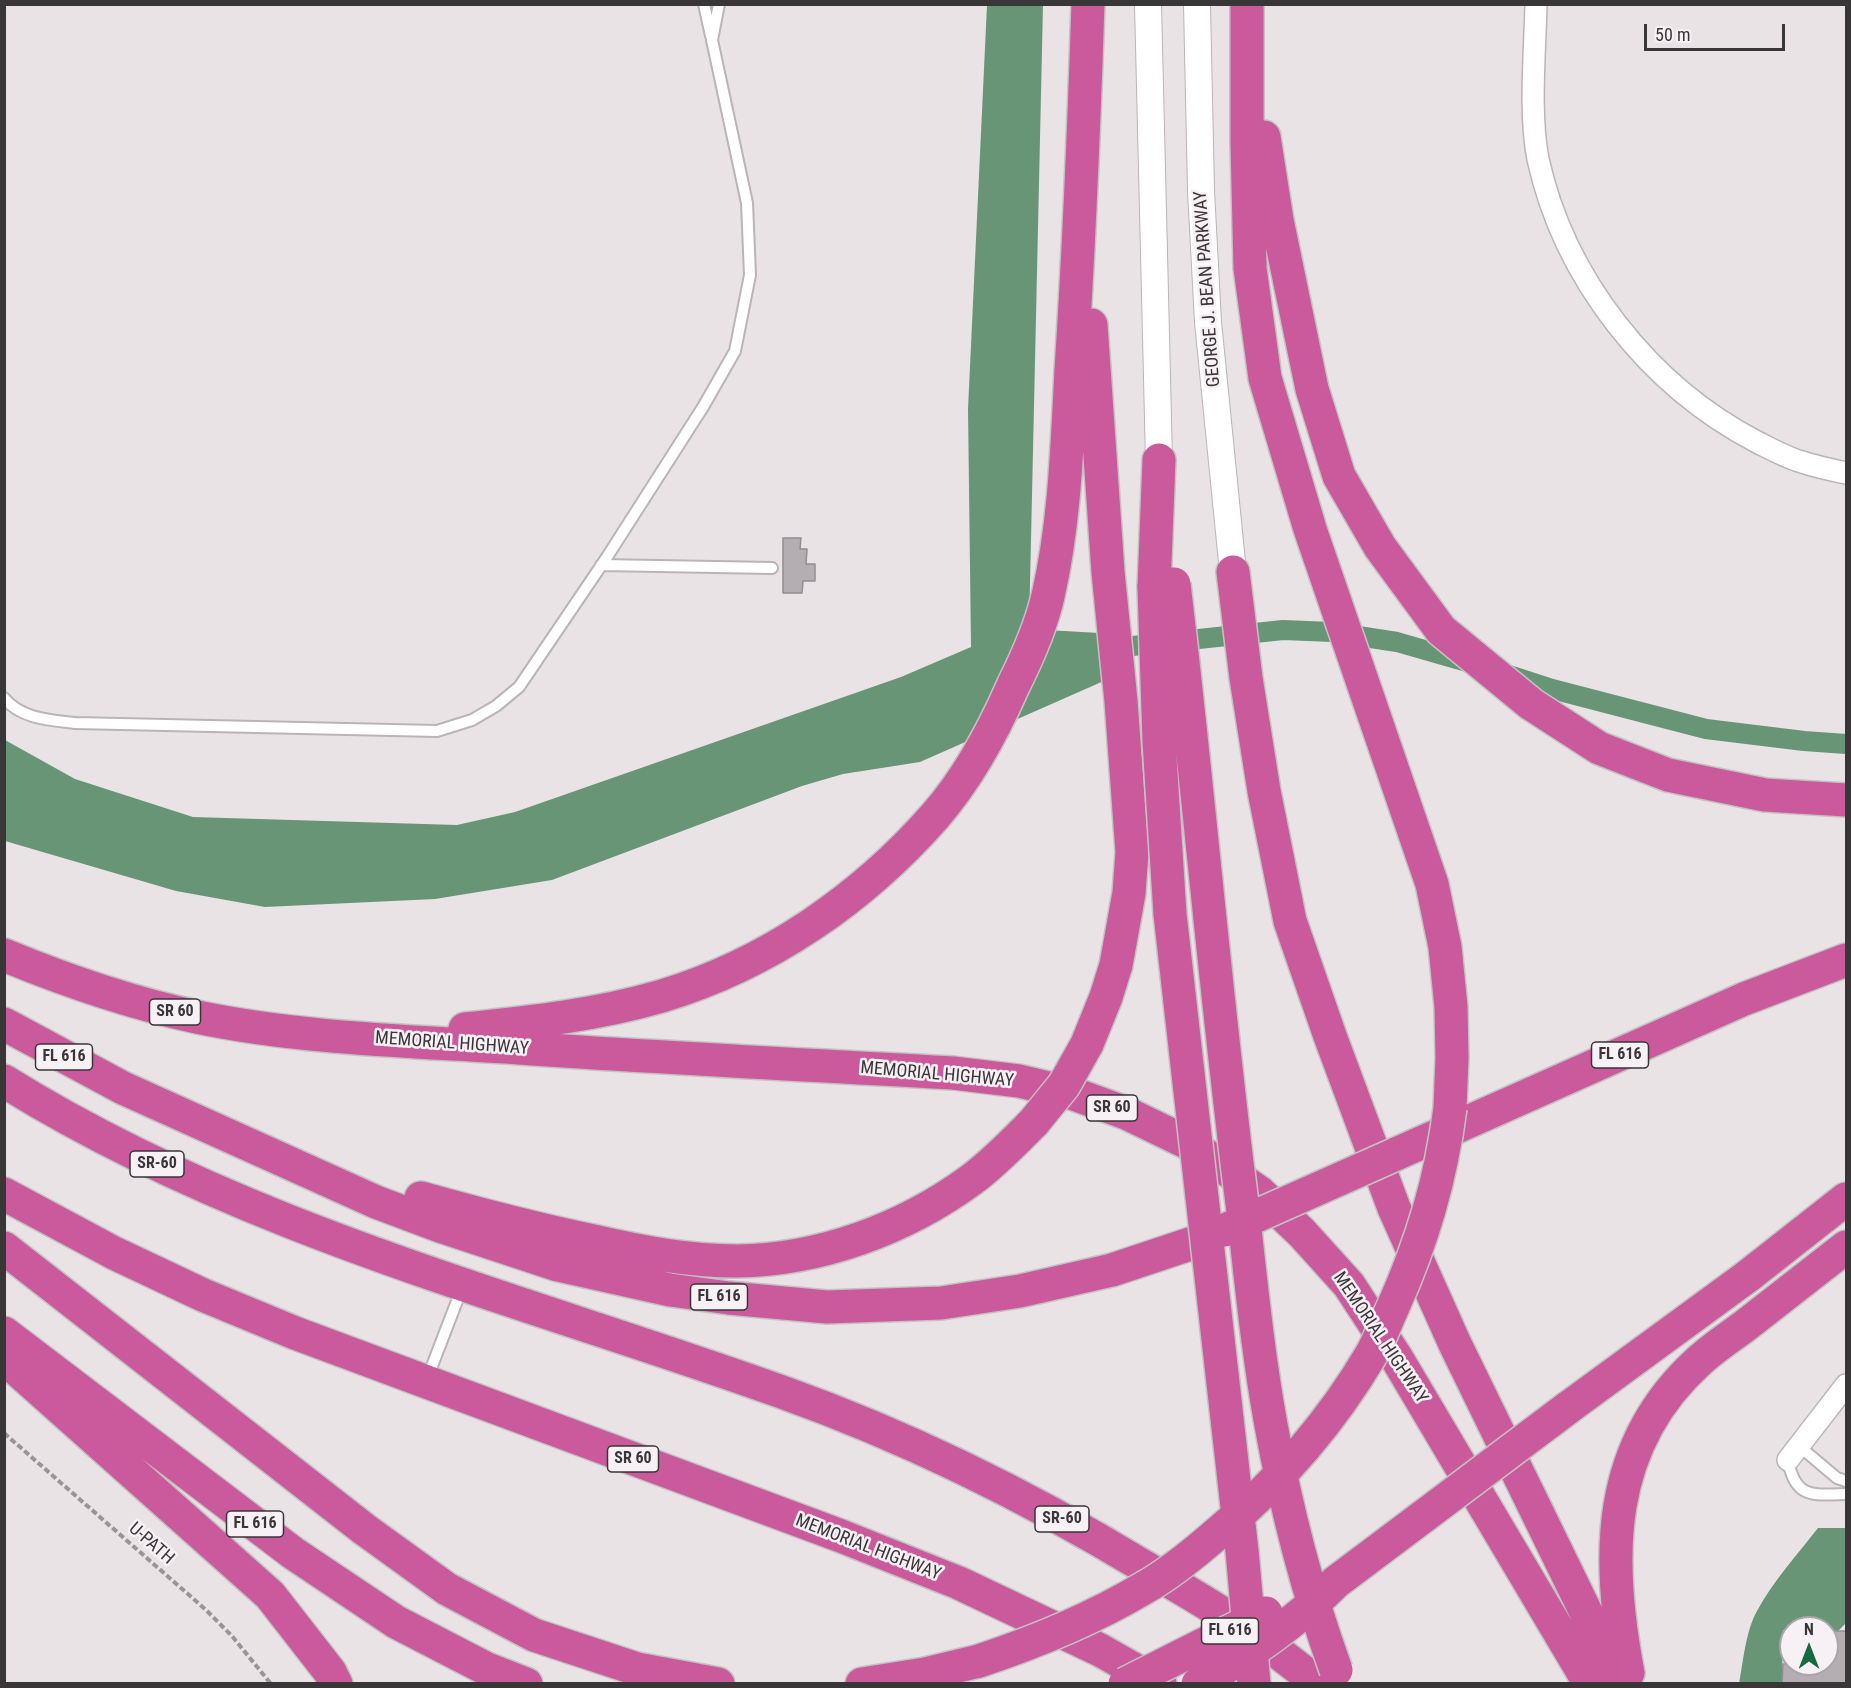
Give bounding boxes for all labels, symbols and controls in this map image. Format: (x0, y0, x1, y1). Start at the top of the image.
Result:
scale bar (1647, 12, 1788, 50)
text: 50 m (1655, 24, 1690, 45)
street label: GEORGE J. BEAN PARKWAY (1190, 190, 1226, 388)
road number: SR 60 (150, 999, 201, 1025)
street label: MEMORIAL HIGHWAY (374, 1028, 530, 1060)
road number: FL 616 (1592, 1042, 1648, 1068)
road number: FL 616 (36, 1044, 92, 1070)
street label: MEMORIAL HIGHWAY (859, 1058, 1015, 1092)
road number: SR 60 (1086, 1095, 1138, 1121)
road number: SR-60 (130, 1151, 184, 1177)
street label: MEMORIAL HIGHWAY (1328, 1268, 1432, 1408)
road number: FL 616 (690, 1284, 748, 1310)
road number: SR 60 (608, 1446, 658, 1472)
road number: SR-60 (1035, 1506, 1089, 1532)
street label: MEMORIAL HIGHWAY (792, 1510, 944, 1586)
road number: FL 616 (226, 1511, 284, 1537)
street label: U-PATH (124, 1518, 178, 1570)
north arrow (1779, 1616, 1839, 1676)
road number: FL 616 (1202, 1618, 1258, 1644)
text: N (1804, 1620, 1814, 1639)

